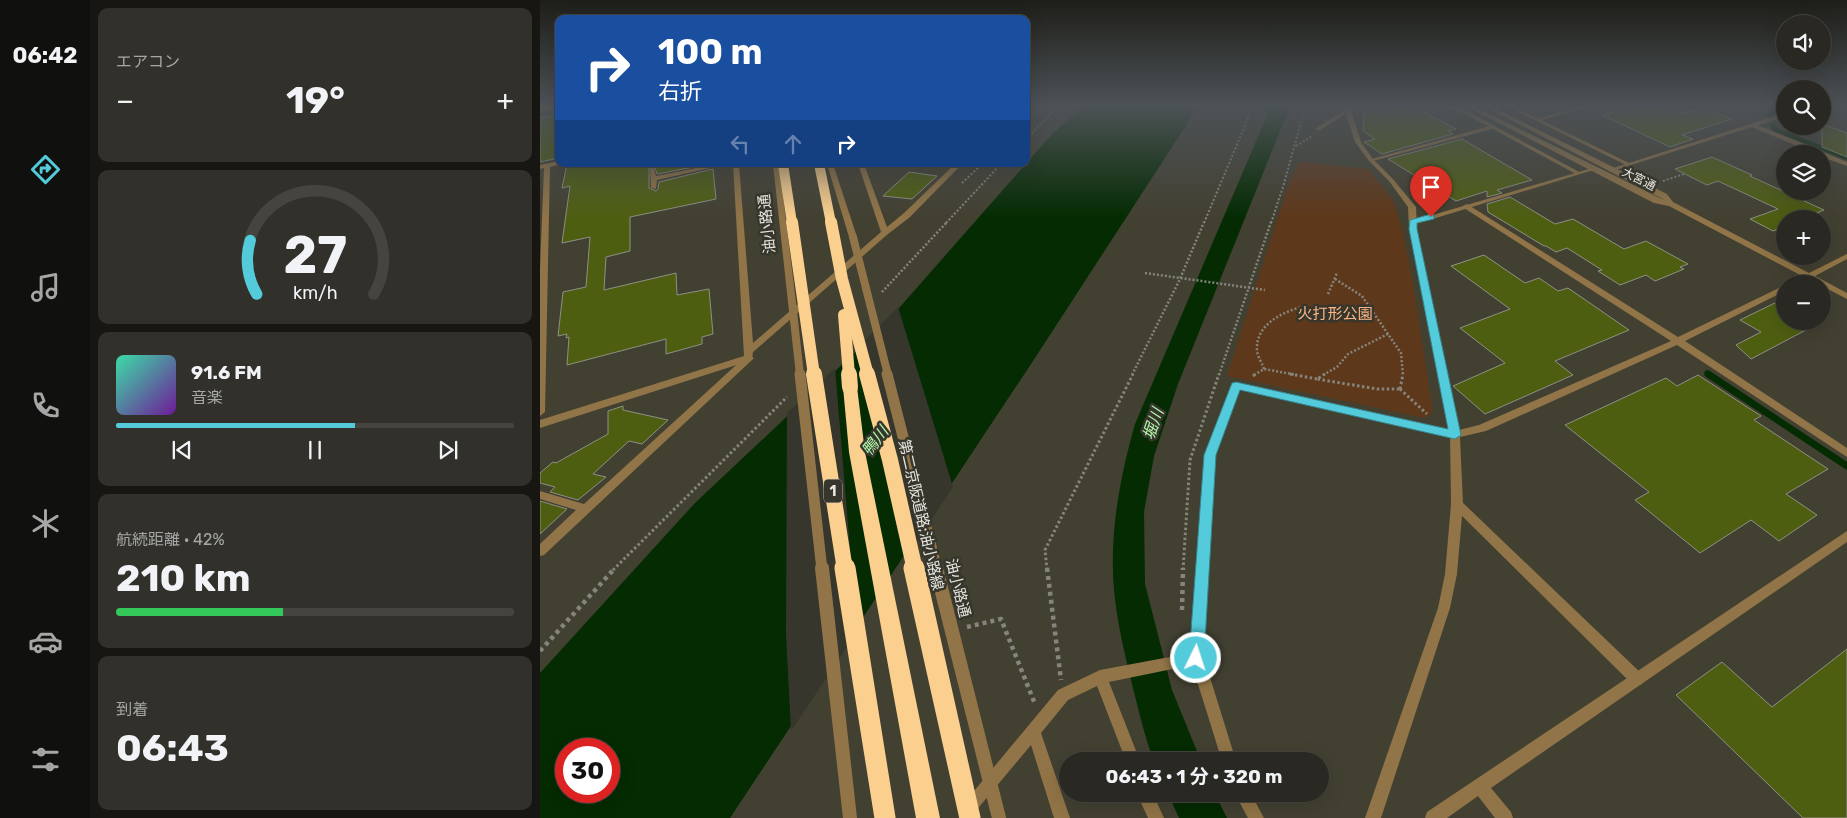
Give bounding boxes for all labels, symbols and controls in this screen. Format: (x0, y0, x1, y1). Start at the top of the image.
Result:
map controls (1776, 15, 1831, 330)
button: sound (1776, 15, 1831, 70)
text: 100 m (658, 31, 763, 73)
icon: right (575, 35, 640, 100)
text: 06:42 (12, 42, 78, 69)
text: エアコン (116, 52, 180, 71)
text: 19° (286, 77, 345, 123)
text: 右折 (658, 78, 702, 105)
button: search (1776, 80, 1831, 135)
text: − (116, 84, 134, 117)
text: + (497, 84, 514, 117)
icon: left (726, 130, 754, 158)
icon: ahead (779, 130, 807, 158)
icon: right (832, 130, 860, 158)
button: layers (1776, 145, 1831, 200)
icon: directions (28, 152, 63, 187)
street label: 大宮通 (1620, 165, 1658, 193)
pin (1410, 166, 1452, 217)
icon: arrive (1417, 173, 1445, 201)
street label: 油小路通 (755, 193, 779, 255)
button: + (1776, 210, 1831, 265)
text: 27 (283, 224, 347, 286)
icon: music (28, 270, 63, 305)
button: − (1776, 275, 1831, 330)
text: km/h (293, 282, 337, 303)
park label: 火打形公園 (1297, 305, 1373, 323)
text: 91.6 FM (191, 361, 262, 384)
icon: phone (28, 388, 63, 423)
text: 音楽 (191, 388, 223, 407)
water label: 堀川 (1139, 404, 1168, 442)
water label: 鴨川 (858, 421, 894, 459)
icon: previous (168, 436, 196, 464)
icon: pause (301, 436, 329, 464)
icon: next (434, 436, 462, 464)
street label: 第二京阪道路;油小路線 (895, 438, 947, 592)
road number: 1 (824, 480, 842, 502)
icon: climate (28, 506, 63, 541)
text: 航続距離 · 42% (116, 530, 225, 549)
text: 210 km (116, 555, 251, 601)
street label: 油小路通 (942, 557, 974, 619)
icon: car (28, 624, 63, 659)
position arrow (1169, 631, 1221, 683)
text: 到着 (116, 700, 148, 719)
text: 06:43 (116, 725, 229, 771)
speed limit sign: 30 (555, 738, 620, 803)
icon: filters (28, 742, 63, 777)
text: 06:43 · 1 分 · 320 m (1106, 765, 1282, 788)

